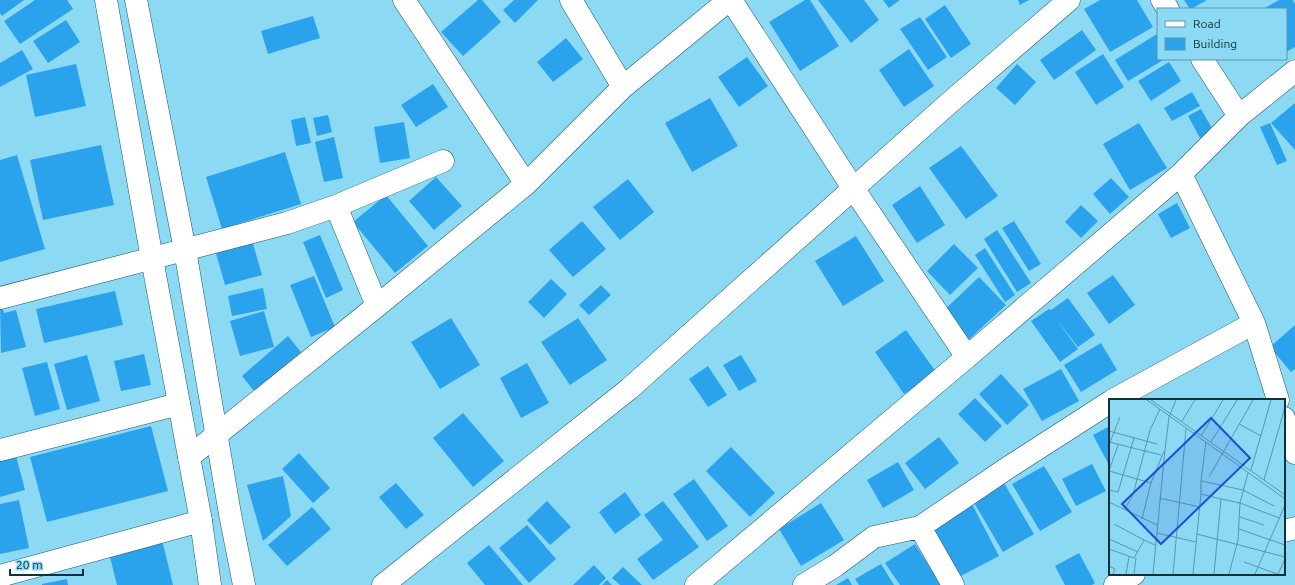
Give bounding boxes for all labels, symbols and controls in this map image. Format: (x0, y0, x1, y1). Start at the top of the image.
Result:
legend (1157, 8, 1287, 60)
text: Road (1193, 17, 1221, 30)
text: Building (1193, 37, 1237, 50)
inset map (1109, 399, 1285, 575)
scale bar (10, 551, 83, 577)
text: 20 m (16, 558, 43, 571)

